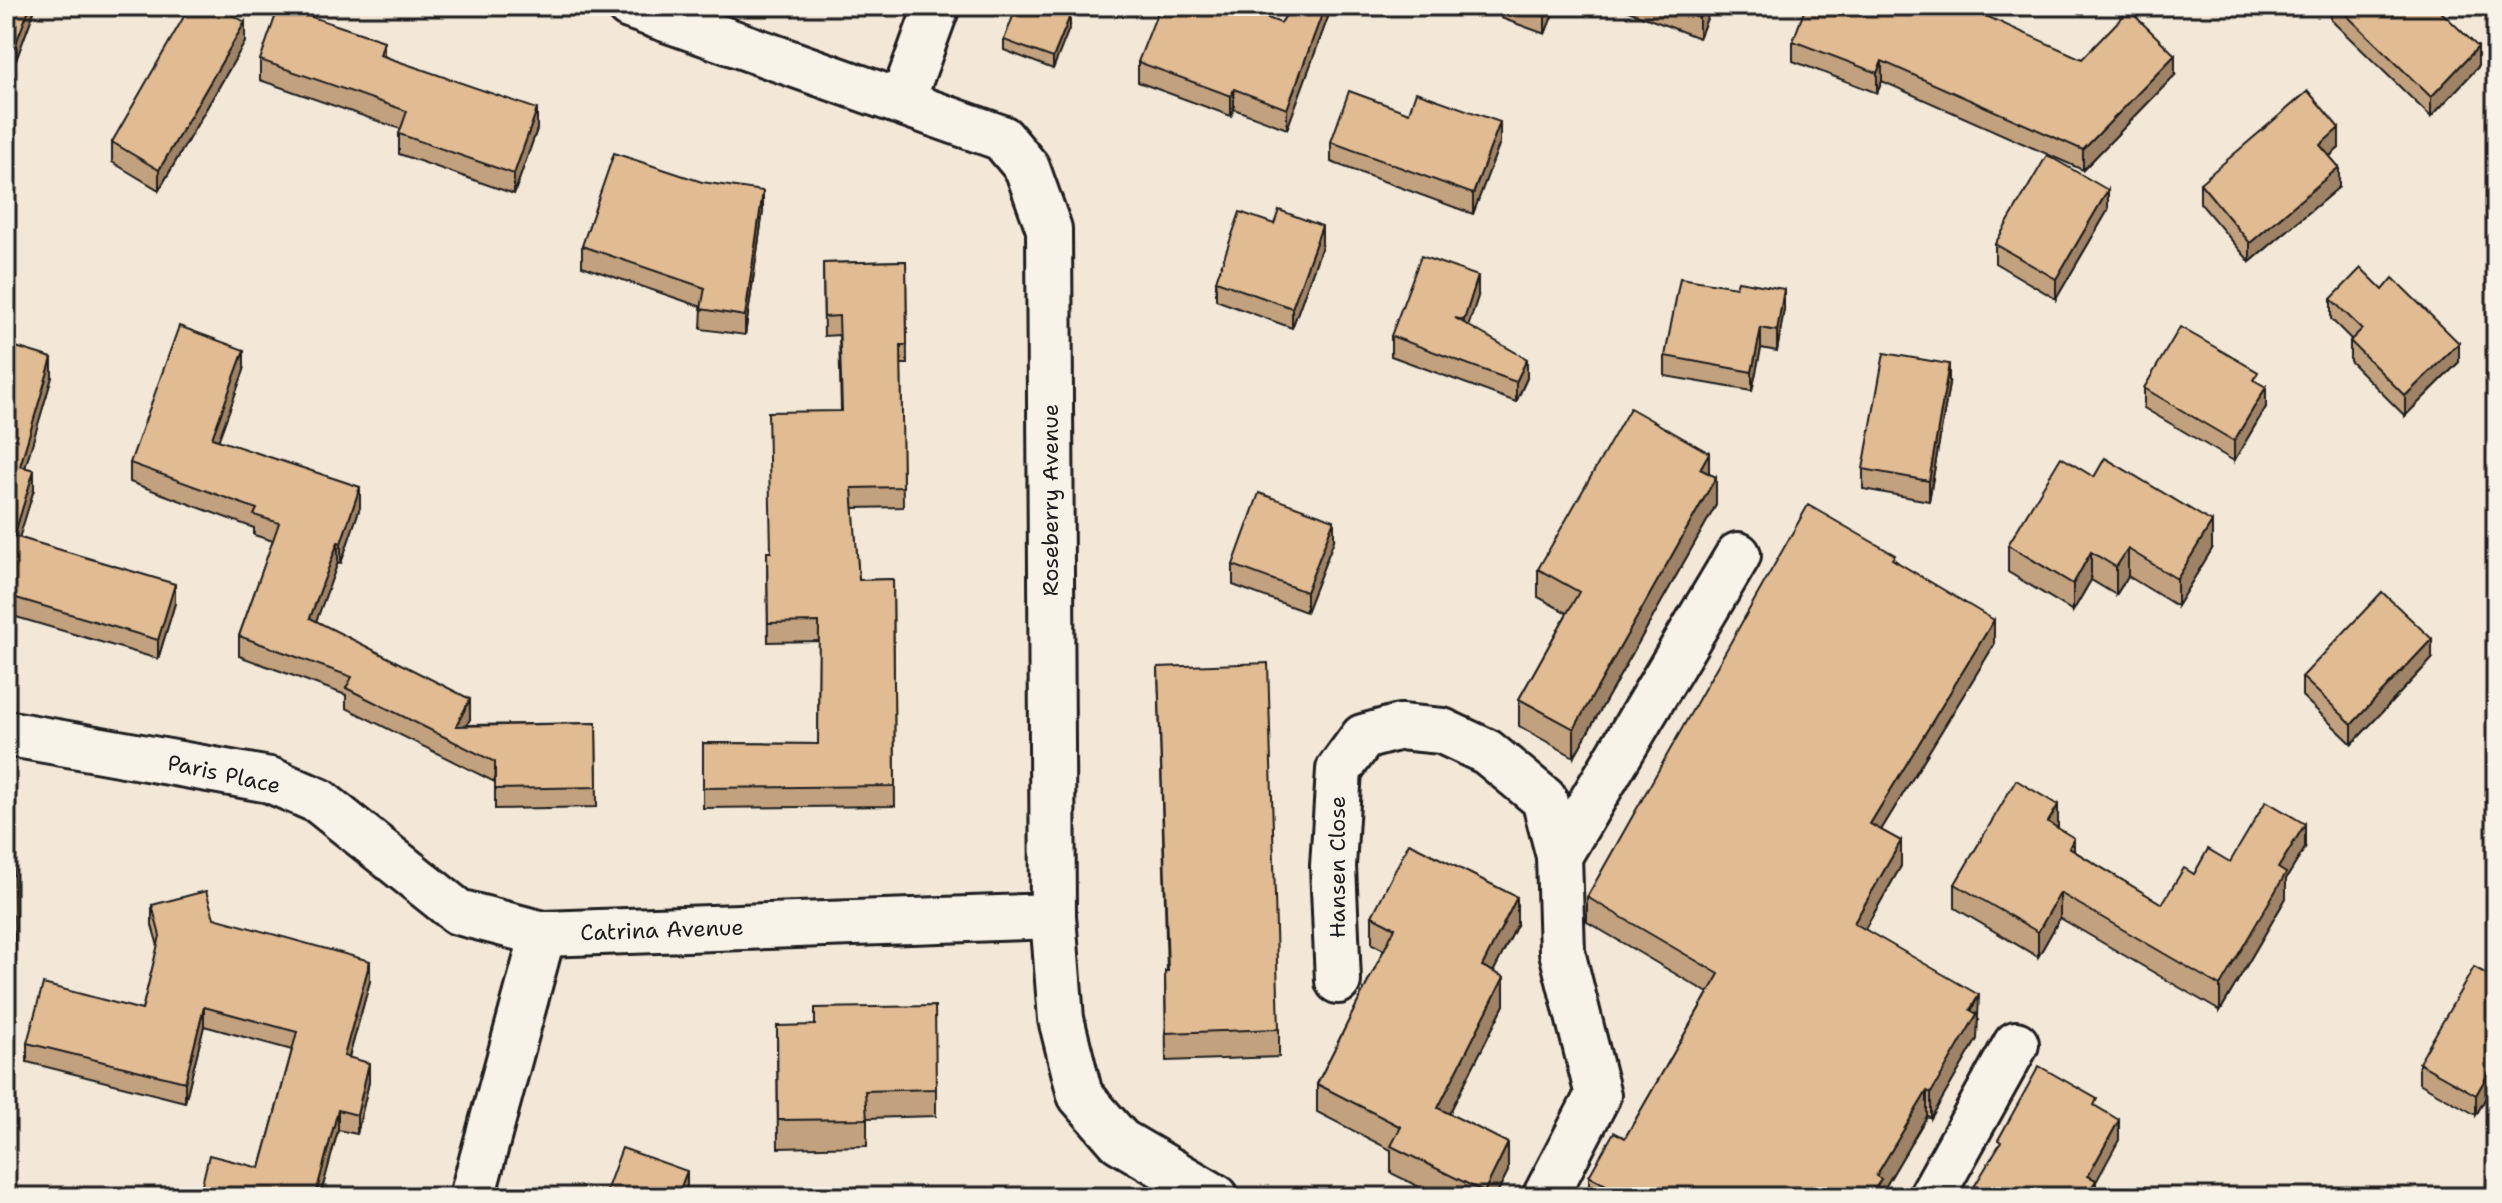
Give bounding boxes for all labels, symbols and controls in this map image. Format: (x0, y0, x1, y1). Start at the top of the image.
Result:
street label: Roseberry Avenue (1036, 404, 1065, 596)
street label: Paris Place (165, 748, 283, 800)
street label: Hansen Close (1323, 796, 1352, 938)
street label: Catrina Avenue (580, 913, 744, 947)

